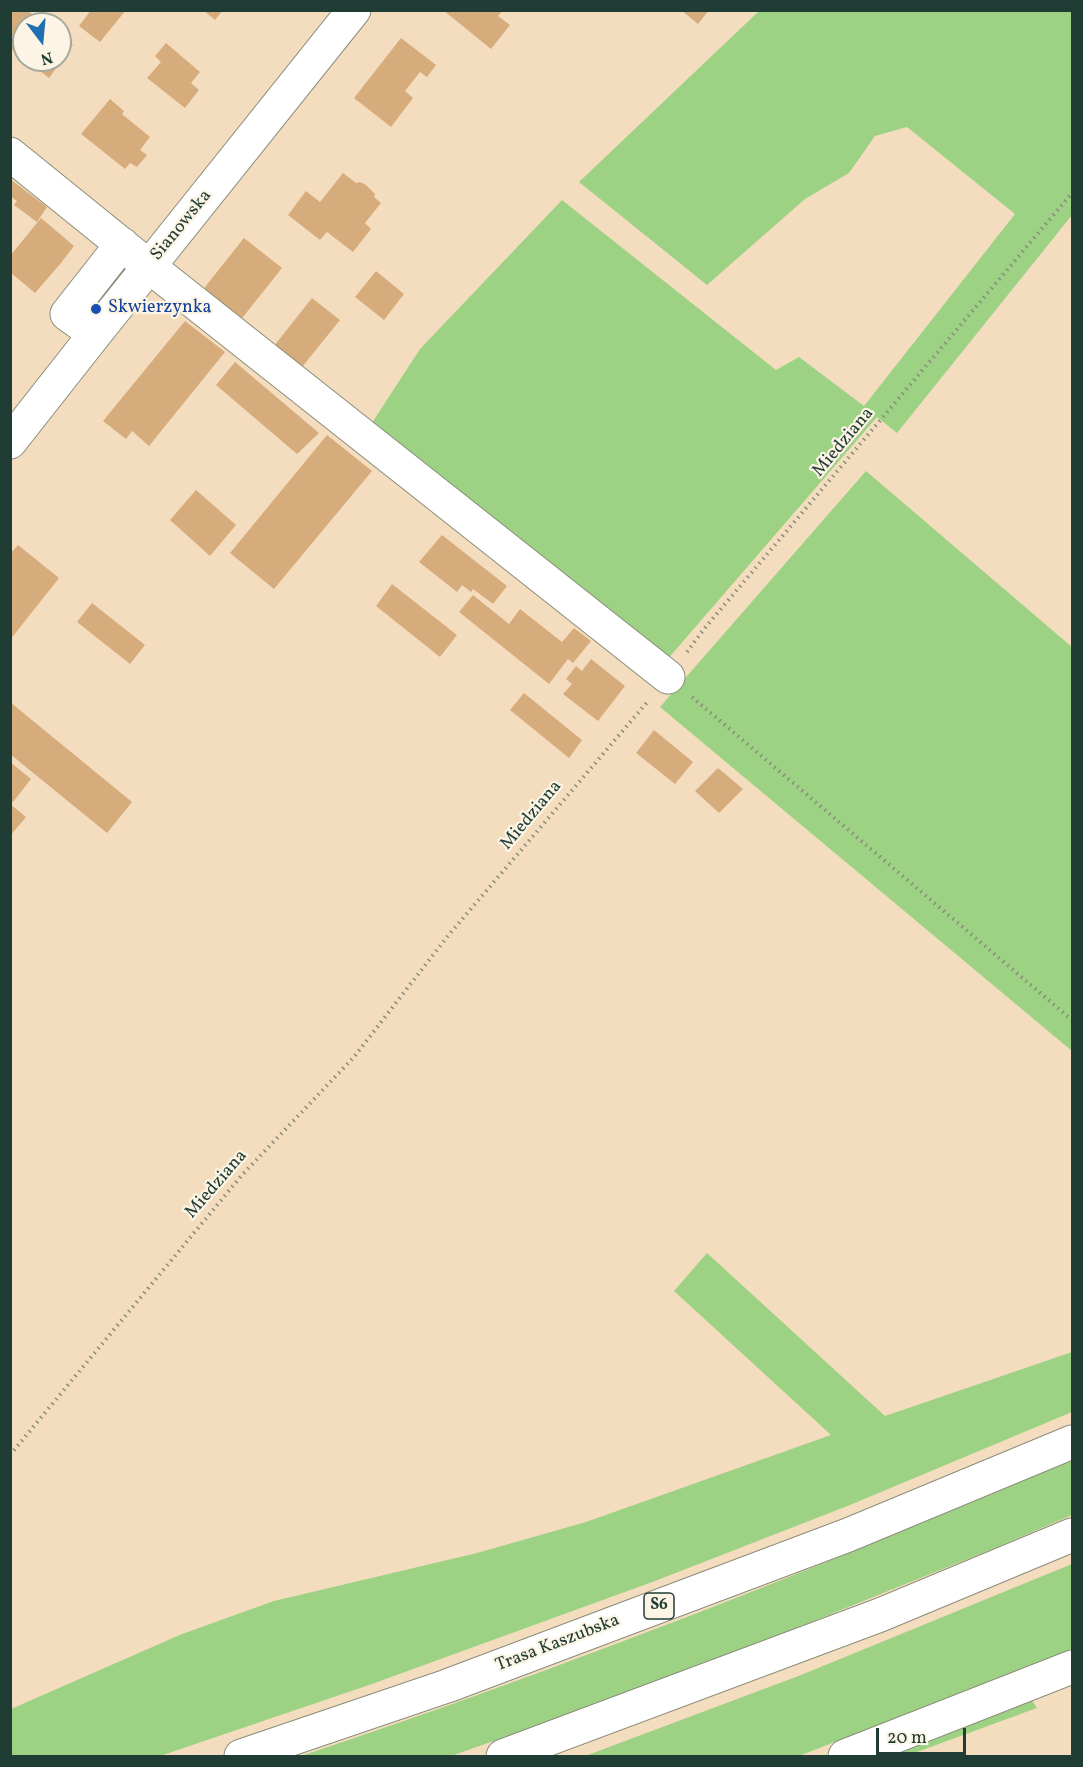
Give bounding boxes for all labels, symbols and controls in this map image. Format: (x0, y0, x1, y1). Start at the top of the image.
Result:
north arrow (12, 12, 72, 72)
text: N (38, 45, 55, 70)
street label: Sianowska (147, 186, 217, 266)
place label: Skwierzynka (108, 298, 211, 320)
marker: Skwierzynka (89, 302, 103, 316)
street label: Miedziana (809, 404, 879, 482)
street label: Miedziana (497, 777, 567, 855)
street label: Miedziana (181, 1146, 253, 1224)
road number: S6 (644, 1593, 674, 1619)
street label: Trasa Kaszubska (493, 1610, 623, 1678)
scale bar (879, 1716, 969, 1754)
text: 20 m (887, 1726, 927, 1751)

